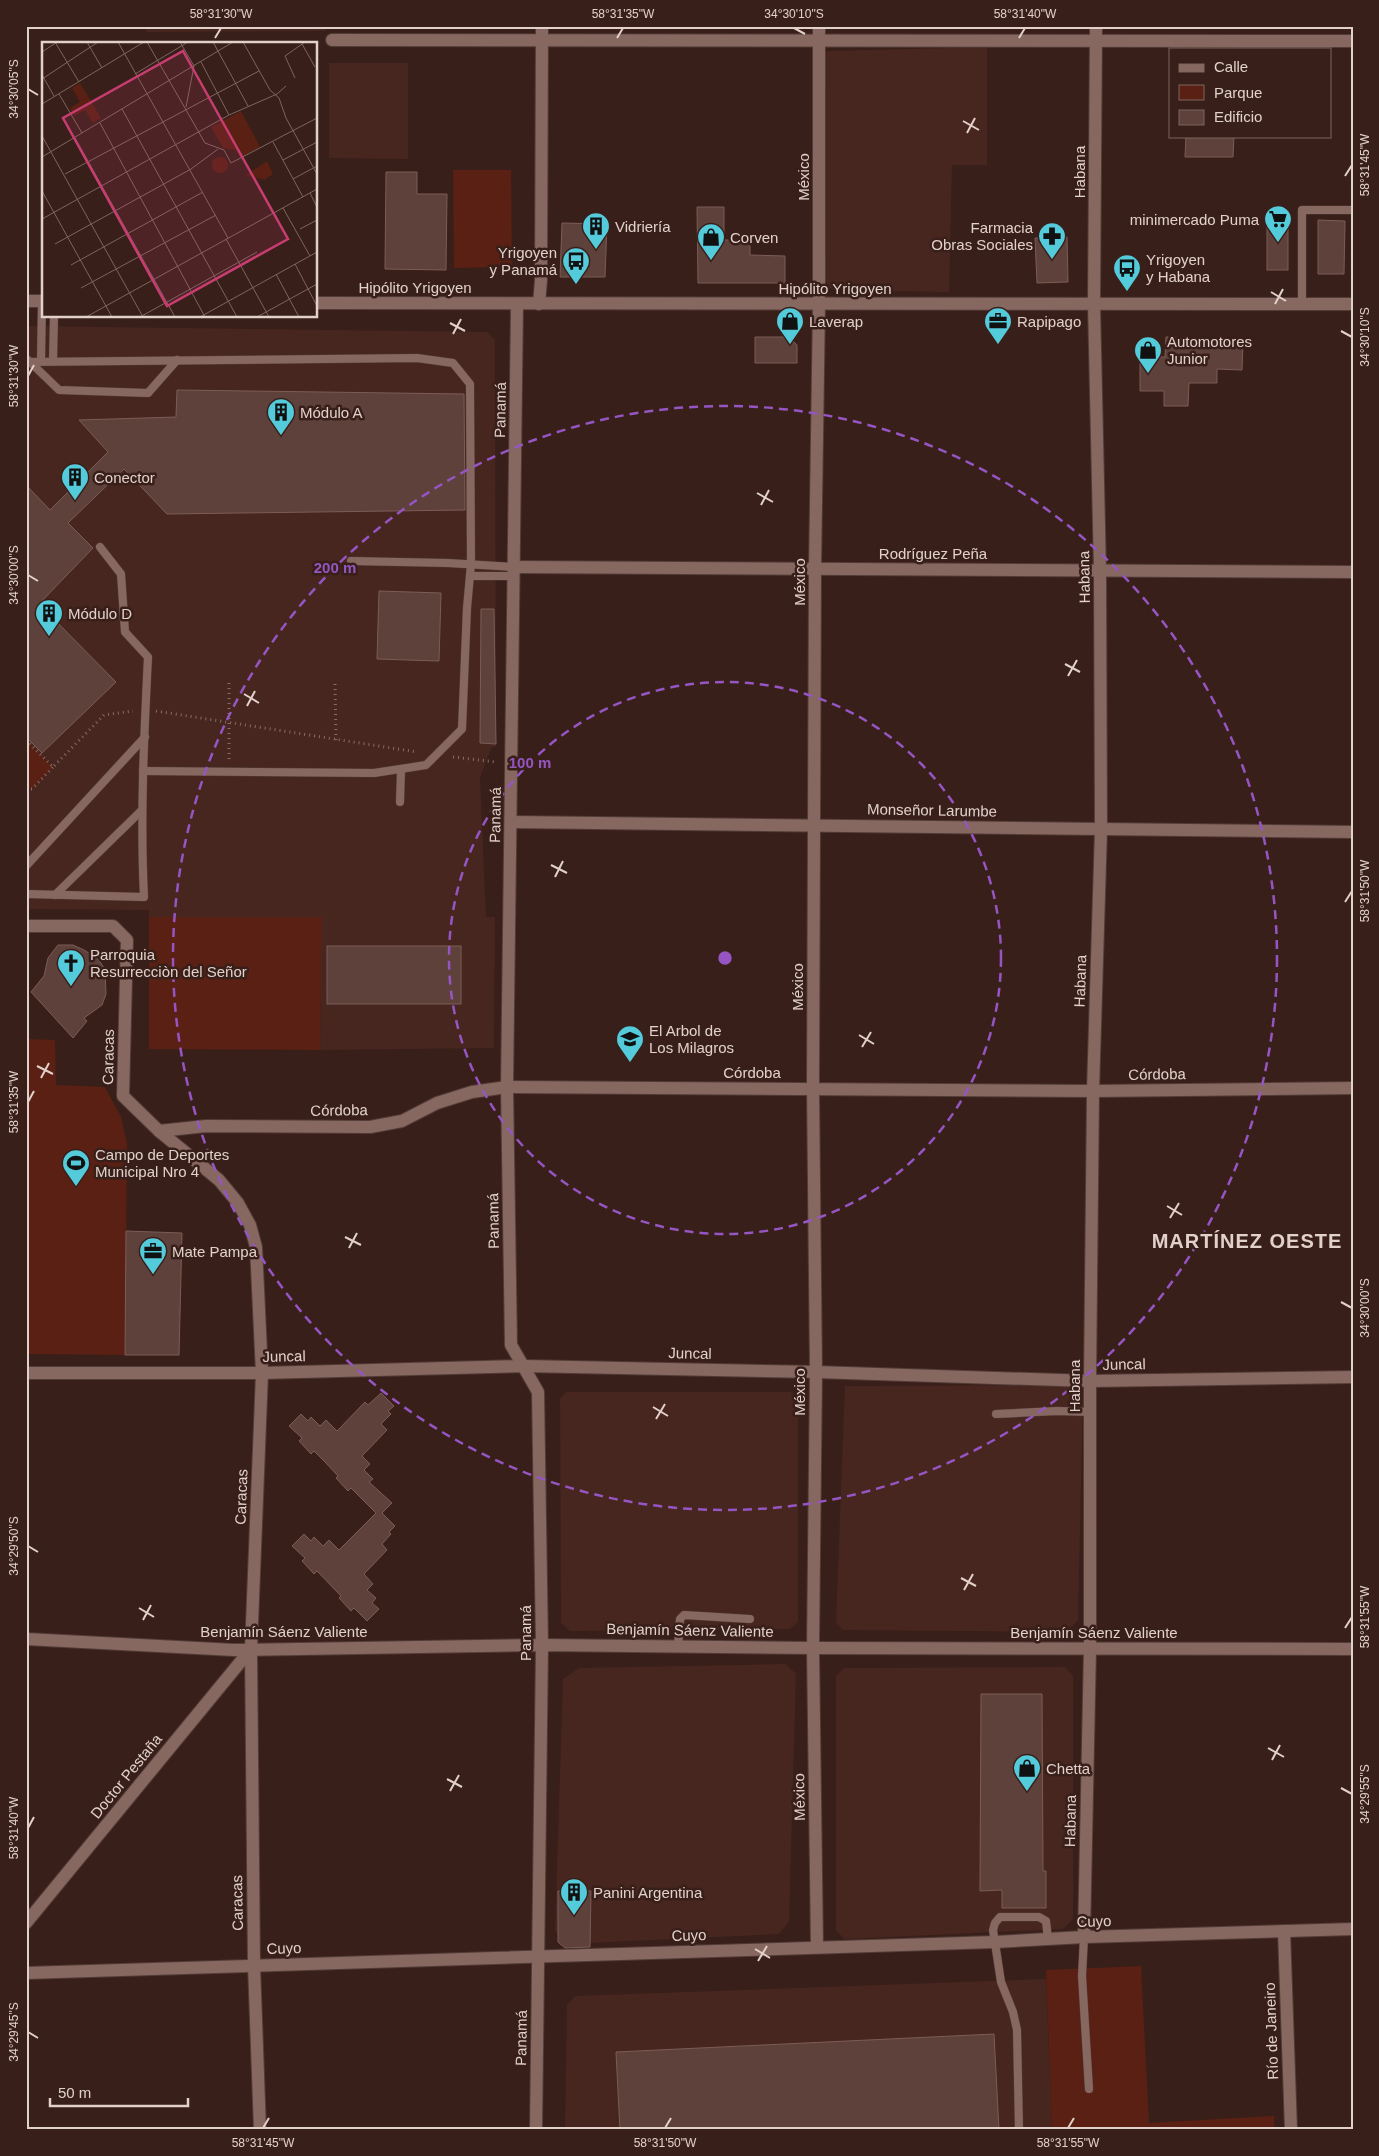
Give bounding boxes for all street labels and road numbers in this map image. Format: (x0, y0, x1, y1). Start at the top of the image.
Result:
street label: Habana (1071, 145, 1088, 198)
street label: México (795, 153, 812, 201)
street label: Hipólito Yrigoyen (358, 279, 472, 296)
street label: Hipólito Yrigoyen (778, 280, 892, 297)
street label: Panamá (491, 381, 509, 438)
street label: Rodríguez Peña (879, 545, 988, 562)
street label: Habana (1075, 550, 1093, 603)
street label: México (791, 558, 808, 606)
street label: Panamá (486, 786, 504, 843)
street label: Monseñor Larumbe (867, 800, 997, 820)
street label: Habana (1071, 954, 1089, 1008)
street label: México (789, 963, 806, 1011)
street label: Caracas (99, 1029, 117, 1085)
street label: Córdoba (723, 1064, 781, 1081)
street label: Córdoba (1128, 1065, 1187, 1083)
street label: Córdoba (310, 1101, 369, 1119)
street label: Panamá (484, 1192, 502, 1249)
street label: Juncal (668, 1344, 712, 1362)
street label: Juncal (262, 1347, 306, 1365)
street label: Juncal (1102, 1355, 1146, 1373)
street label: Habana (1066, 1359, 1083, 1412)
street label: México (791, 1368, 808, 1416)
street label: Caracas (232, 1469, 250, 1525)
street label: Panamá (517, 1604, 534, 1661)
street label: Benjamín Sáenz Valiente (606, 1620, 774, 1640)
street label: Benjamín Sáenz Valiente (200, 1623, 368, 1640)
street label: Benjamín Sáenz Valiente (1010, 1624, 1178, 1641)
street label: Doctor Pestaña (87, 1730, 166, 1822)
street label: México (790, 1773, 808, 1821)
street label: Habana (1061, 1794, 1079, 1847)
street label: Caracas (228, 1875, 246, 1931)
street label: Cuyo (1076, 1912, 1112, 1930)
street label: Cuyo (671, 1926, 707, 1944)
street label: Cuyo (266, 1939, 302, 1957)
street label: Río de Janeiro (1261, 1982, 1281, 2080)
street label: Panamá (512, 2009, 530, 2066)

